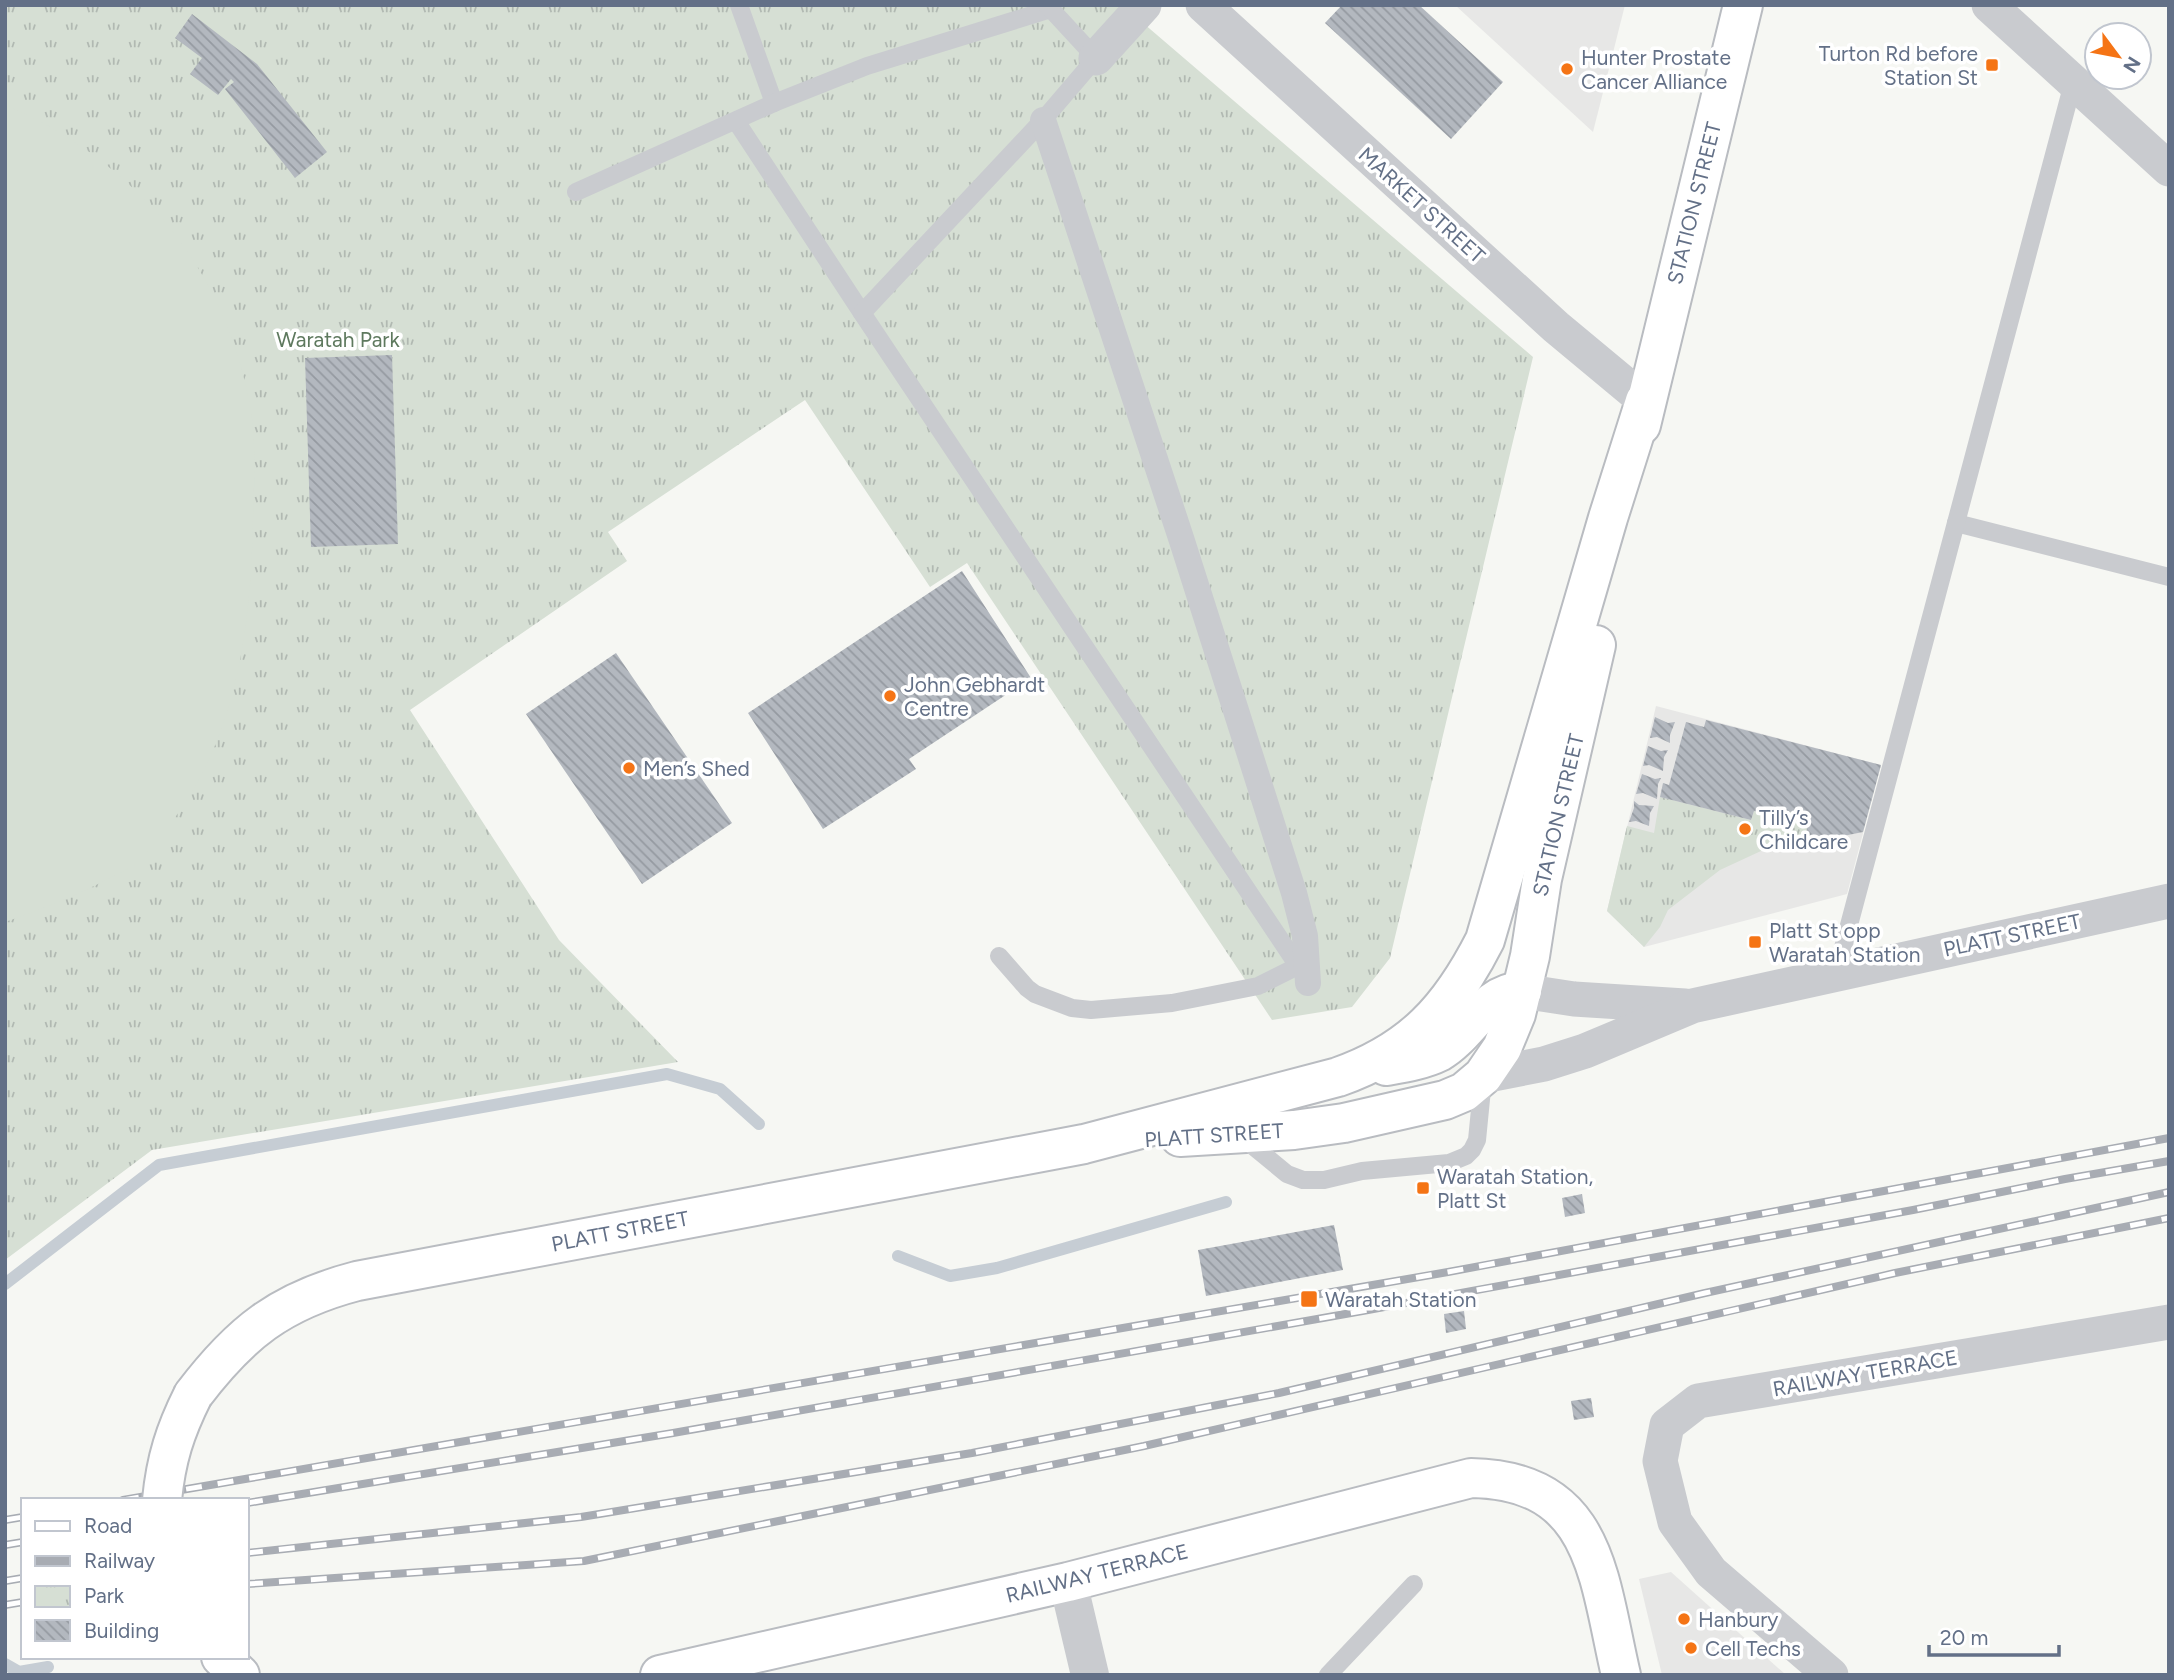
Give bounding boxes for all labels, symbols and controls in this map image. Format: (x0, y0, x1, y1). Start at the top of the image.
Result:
north arrow (2083, 21, 2153, 91)
place label: Turton Rd before Station St (1819, 41, 1978, 90)
place label: Hunter Prostate Cancer Alliance (1581, 45, 1731, 94)
text: N (2118, 52, 2146, 77)
marker: Turton Rd before Station St (1984, 57, 2000, 73)
marker: Hunter Prostate Cancer Alliance (1559, 61, 1575, 77)
street label: STATION STREET (1662, 119, 1726, 287)
street label: MARKET STREET (1354, 142, 1491, 269)
park label: Waratah Park (276, 327, 400, 352)
place label: John Gebhardt Centre (904, 672, 1045, 721)
marker: John Gebhardt Centre (882, 688, 898, 704)
street label: STATION STREET (1527, 731, 1589, 899)
place label: Men’s Shed (643, 756, 750, 781)
marker: Men’s Shed (621, 760, 637, 776)
place label: Tilly’s Childcare (1759, 805, 1848, 854)
marker: Tilly’s Childcare (1737, 821, 1753, 837)
street label: PLATT STREET (1941, 908, 2083, 962)
place label: Platt St opp Waratah Station (1769, 918, 1921, 967)
marker: Platt St opp Waratah Station (1747, 934, 1763, 950)
street label: PLATT STREET (1144, 1118, 1285, 1152)
place label: Waratah Station, Platt St (1437, 1164, 1593, 1213)
marker: Waratah Station, Platt St (1415, 1180, 1431, 1196)
street label: PLATT STREET (549, 1205, 691, 1257)
place label: Waratah Station (1325, 1287, 1477, 1312)
marker: Waratah Station (1299, 1289, 1319, 1309)
street label: RAILWAY TERRACE (1771, 1344, 1959, 1402)
legend (21, 1498, 248, 1659)
text: Road (84, 1513, 132, 1538)
street label: RAILWAY TERRACE (1003, 1538, 1191, 1608)
text: Railway (84, 1548, 155, 1573)
text: Park (84, 1583, 125, 1608)
place label: Hanbury (1698, 1607, 1778, 1632)
marker: Hanbury (1676, 1611, 1692, 1627)
scale bar (1929, 1614, 2058, 1658)
text: Building (84, 1618, 159, 1643)
text: 20 m (1940, 1625, 1988, 1650)
place label: Cell Techs (1705, 1636, 1801, 1661)
marker: Cell Techs (1683, 1640, 1699, 1656)

